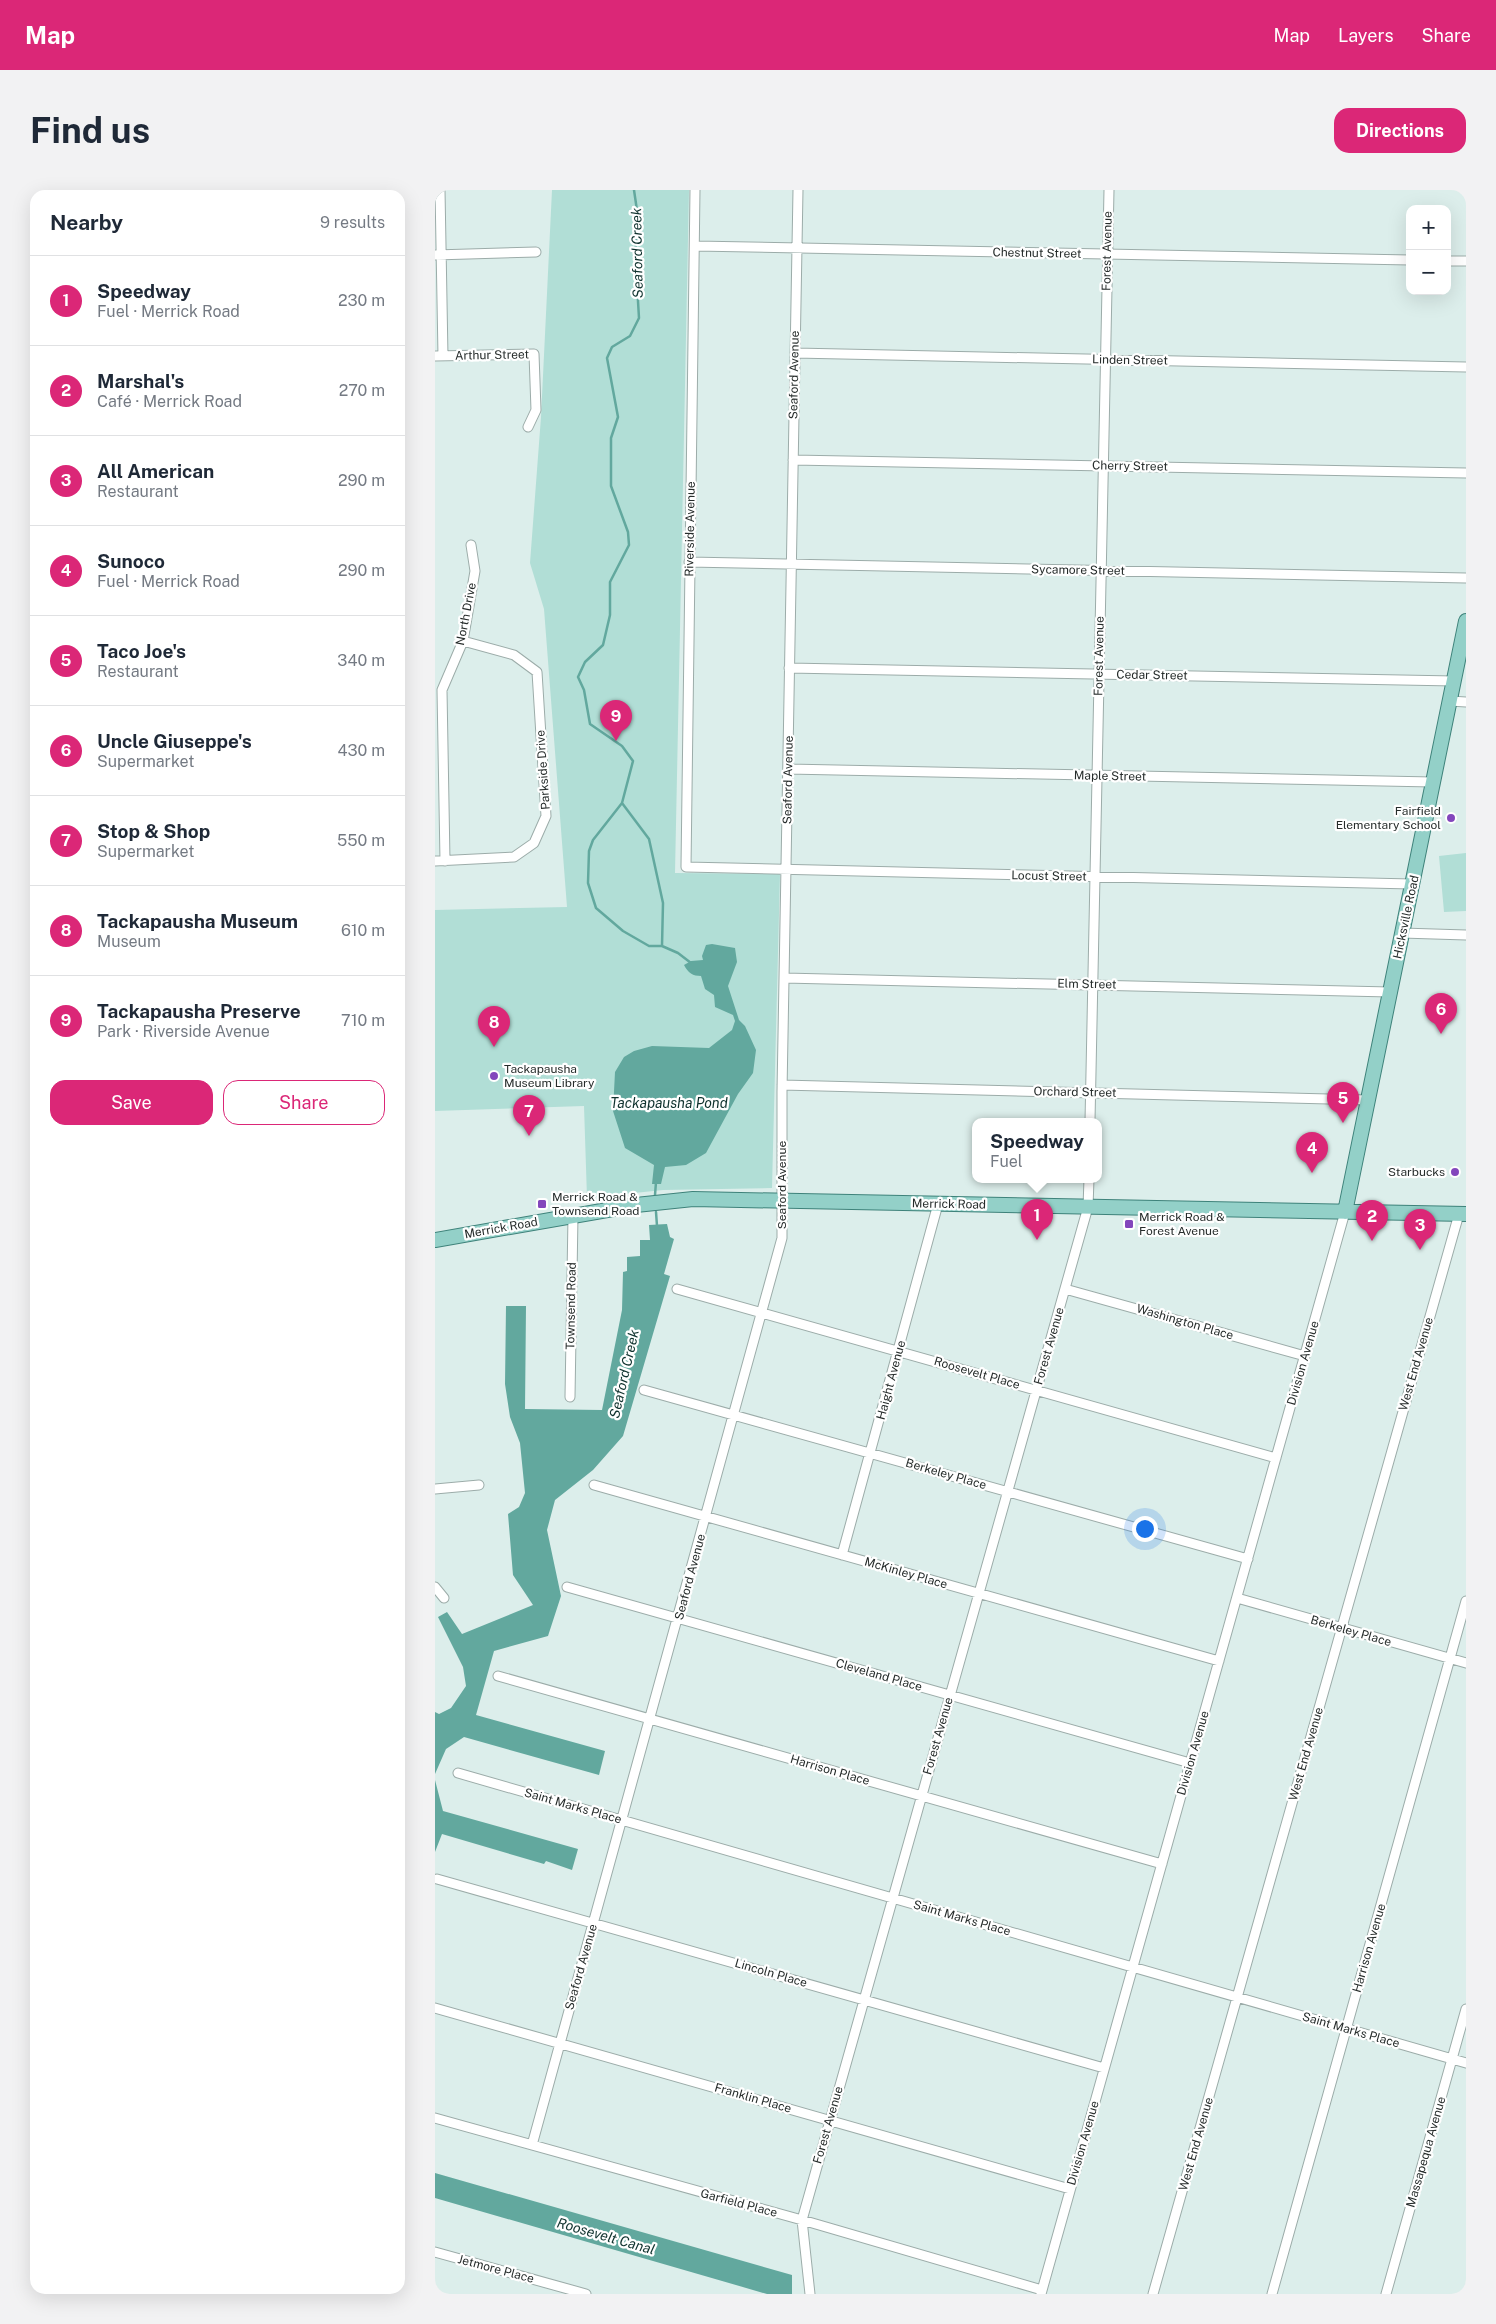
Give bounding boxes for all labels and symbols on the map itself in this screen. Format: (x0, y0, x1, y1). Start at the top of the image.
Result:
water label: Seaford Creek (628, 207, 646, 298)
street label: Forest Avenue (1099, 211, 1115, 291)
street label: Chestnut Street (992, 245, 1082, 261)
street label: Seaford Avenue (786, 330, 802, 419)
street label: Arthur Street (455, 347, 530, 363)
street label: Linden Street (1092, 352, 1168, 368)
street label: Cherry Street (1092, 458, 1168, 474)
street label: Riverside Avenue (682, 481, 698, 577)
street label: Sycamore Street (1031, 562, 1125, 578)
street label: North Drive (453, 581, 479, 646)
street label: Forest Avenue (1091, 616, 1107, 696)
street label: Cedar Street (1116, 667, 1188, 683)
pin: 9 (600, 700, 632, 741)
street label: Parkside Drive (533, 729, 553, 810)
street label: Seaford Avenue (780, 735, 796, 824)
street label: Maple Street (1074, 768, 1147, 784)
place label: Fairfield Elementary School (1336, 804, 1441, 832)
marker: Fairfield Elementary School (1445, 812, 1457, 824)
street label: Locust Street (1011, 868, 1087, 884)
street label: Hicksville Road (1390, 874, 1422, 960)
street label: Elm Street (1057, 976, 1117, 992)
pin: 6 (1425, 993, 1457, 1034)
pin: 8 (478, 1006, 510, 1047)
place label: Tackapausha Museum Library (504, 1062, 595, 1090)
marker: Tackapausha Museum Library (488, 1070, 500, 1082)
pin: 5 (1327, 1082, 1359, 1123)
street label: Orchard Street (1033, 1084, 1117, 1100)
pin: 7 (513, 1095, 545, 1136)
water label: Tackapausha Pond (610, 1095, 728, 1111)
pin: 4 (1296, 1132, 1328, 1173)
street label: Seaford Avenue (775, 1141, 789, 1229)
place label: Starbucks (1388, 1165, 1445, 1179)
marker: Starbucks (1449, 1166, 1461, 1178)
place label: Merrick Road & Townsend Road (552, 1190, 640, 1218)
street label: Merrick Road (912, 1196, 986, 1212)
marker: Merrick Road & Townsend Road (536, 1198, 548, 1210)
pin: 1 (1021, 1199, 1053, 1240)
pin: 2 (1356, 1200, 1388, 1241)
pin: 3 (1404, 1209, 1436, 1250)
place label: Merrick Road & Forest Avenue (1139, 1210, 1225, 1238)
street label: Merrick Road (463, 1215, 539, 1241)
marker: Merrick Road & Forest Avenue (1123, 1218, 1135, 1230)
street label: Townsend Road (563, 1262, 579, 1350)
street label: Washington Place (1135, 1301, 1235, 1343)
street label: Forest Avenue (1031, 1306, 1067, 1386)
street label: West End Avenue (1396, 1315, 1436, 1412)
street label: Division Avenue (1284, 1319, 1322, 1407)
water label: Seaford Creek (606, 1328, 642, 1420)
street label: Haight Avenue (874, 1339, 908, 1421)
street label: Roosevelt Place (932, 1354, 1022, 1392)
street label: Berkeley Place (904, 1456, 988, 1492)
your location (1132, 1516, 1158, 1542)
street label: Seaford Avenue (672, 1532, 708, 1622)
street label: McKinley Place (863, 1554, 949, 1592)
street label: Berkeley Place (1309, 1613, 1393, 1649)
street label: Cleveland Place (834, 1656, 924, 1694)
street label: Forest Avenue (920, 1696, 956, 1776)
street label: West End Avenue (1286, 1705, 1326, 1802)
street label: Division Avenue (1174, 1709, 1212, 1797)
street label: Harrison Place (789, 1752, 872, 1788)
street label: Saint Marks Place (523, 1785, 623, 1827)
street label: Saint Marks Place (912, 1897, 1012, 1939)
street label: Harrison Avenue (1350, 1902, 1388, 1994)
street label: Seaford Avenue (562, 1922, 600, 2011)
street label: Lincoln Place (733, 1956, 809, 1990)
street label: Saint Marks Place (1301, 2009, 1401, 2051)
street label: Franklin Place (713, 2080, 793, 2116)
street label: Forest Avenue (810, 2085, 846, 2165)
street label: West End Avenue (1176, 2095, 1216, 2192)
street label: Massapequa Avenue (1403, 2095, 1449, 2209)
street label: Division Avenue (1064, 2099, 1102, 2187)
street label: Garfield Place (699, 2186, 779, 2220)
water label: Roosevelt Canal (555, 2214, 657, 2258)
street label: Jetmore Place (456, 2252, 536, 2286)

